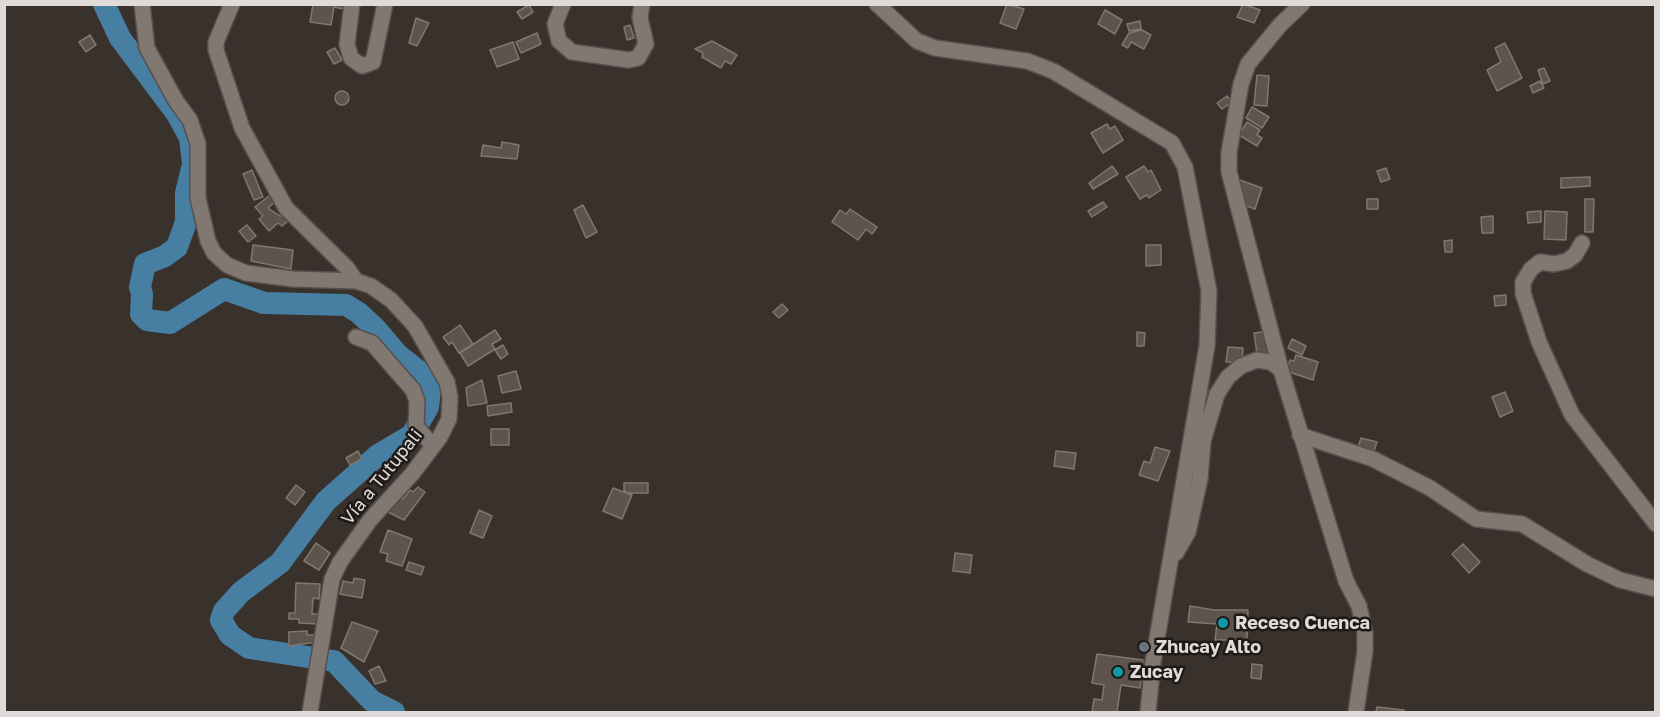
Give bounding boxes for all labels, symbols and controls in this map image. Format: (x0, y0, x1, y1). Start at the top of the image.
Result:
street label: Vía a Tutupali (337, 425, 427, 529)
place label: Receso Cuenca (1235, 612, 1370, 634)
marker: Receso Cuenca (1216, 616, 1230, 630)
place label: Zhucay Alto (1156, 636, 1261, 658)
marker: Zhucay Alto (1137, 640, 1151, 654)
place label: Zucay (1130, 661, 1183, 683)
marker: Zucay (1111, 665, 1125, 679)

